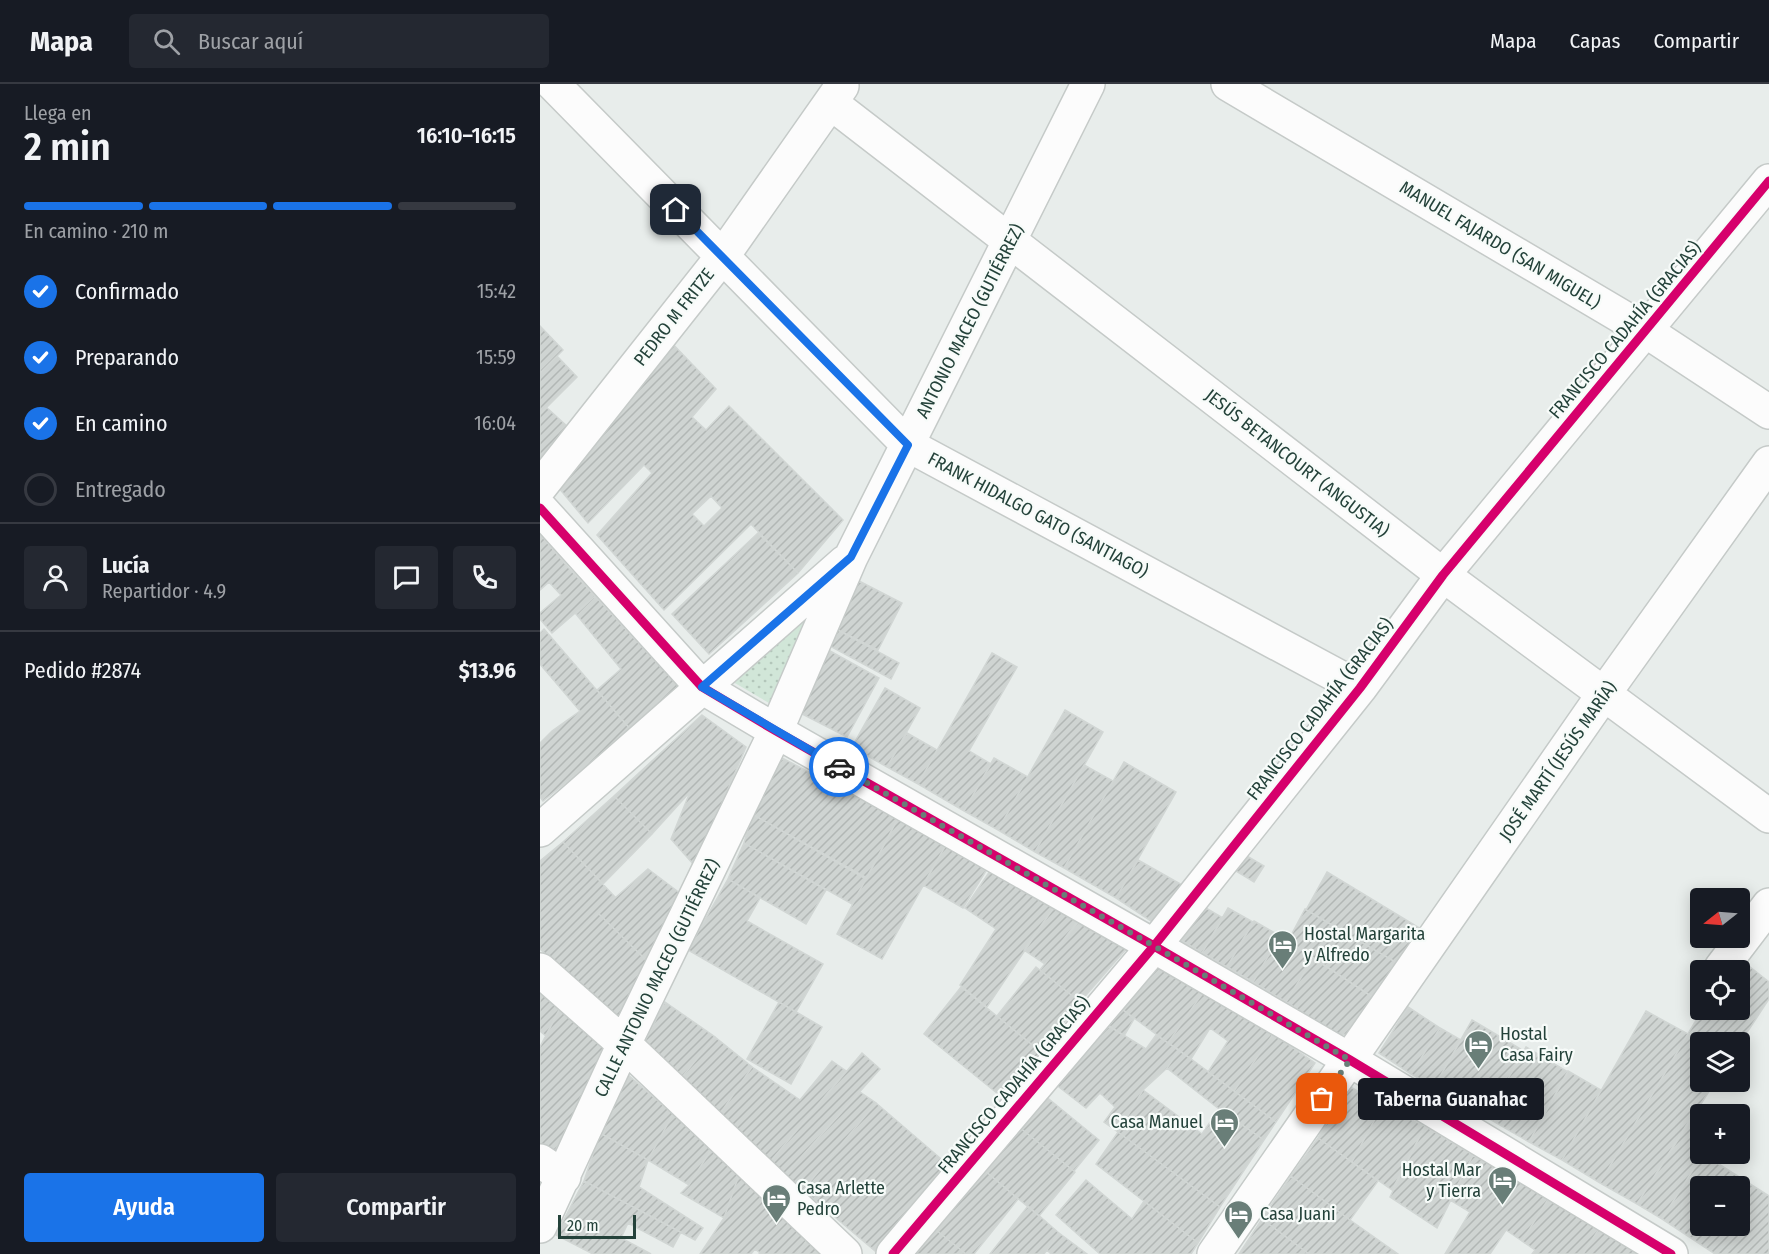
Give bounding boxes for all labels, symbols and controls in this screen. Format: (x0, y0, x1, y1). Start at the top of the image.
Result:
search box (129, 14, 549, 68)
text: Mapa (30, 25, 93, 58)
icon: search (150, 25, 183, 58)
text: Buscar aquí (198, 28, 303, 55)
text: Mapa (1490, 28, 1537, 54)
text: Capas (1570, 28, 1620, 54)
text: Compartir (1653, 28, 1739, 54)
text: Llega en (24, 101, 92, 125)
text: 16:10–16:15 (417, 122, 516, 149)
text: 2 min (24, 124, 111, 170)
street label: MANUEL FAJARDO (SAN MIGUEL) (1396, 176, 1604, 314)
pin (650, 184, 701, 235)
icon: home (659, 193, 692, 226)
text: En camino · 210 m (24, 219, 168, 243)
street label: ANTONIO MACEO (GUTIÉRREZ) (911, 220, 1029, 422)
street label: FRANCISCO CADAHÍA (GRACIAS) (1543, 236, 1706, 423)
street label: PEDRO M FRITZE (629, 264, 719, 370)
icon: check (24, 275, 57, 308)
text: Confirmado (75, 278, 179, 305)
text: 15:42 (477, 279, 516, 303)
icon: check (24, 341, 57, 374)
text: Preparando (75, 344, 179, 371)
text: 15:59 (476, 345, 516, 369)
street label: JESÚS BETANCOURT (ANGUSTIA) (1201, 384, 1394, 542)
icon: check (24, 407, 57, 440)
text: En camino (75, 410, 167, 437)
text: 16:04 (474, 411, 516, 435)
street label: FRANK HIDALGO GATO (SANTIAGO) (924, 448, 1152, 582)
text: Entregado (75, 476, 166, 503)
button: person (24, 546, 87, 609)
button: chat (375, 546, 438, 609)
button: phone (453, 546, 516, 609)
text: Lucía (102, 552, 150, 579)
text: Repartidor · 4.9 (102, 579, 226, 603)
street label: FRANCISCO CADAHÍA (GRACIAS) (1241, 613, 1398, 804)
text: Pedido #2874 (24, 657, 141, 684)
text: $13.96 (459, 657, 516, 684)
street label: JOSÉ MARTÍ (JESÚS MARÍA) (1494, 676, 1621, 845)
courier (809, 737, 869, 797)
icon: car (823, 751, 856, 784)
street label: CALLE ANTONIO MACEO (GUTIÉRREZ) (589, 855, 724, 1101)
north arrow (1690, 888, 1750, 948)
map controls (1690, 888, 1750, 1236)
place label: Hostal Margarita y Alfredo (1304, 923, 1426, 966)
hotel icon: Hostal Margarita y Alfredo (1267, 928, 1299, 970)
button: locate (1690, 960, 1750, 1020)
street label: FRANCISCO CADAHÍA (GRACIAS) (932, 991, 1095, 1178)
place label: Hostal Casa Fairy (1500, 1023, 1573, 1066)
hotel icon: Hostal Casa Fairy (1463, 1028, 1495, 1070)
button: layers (1690, 1032, 1750, 1092)
pin (1296, 1073, 1347, 1124)
callout: Taberna Guanahac (1358, 1078, 1544, 1120)
icon: bag (1305, 1082, 1338, 1115)
text: Taberna Guanahac (1375, 1087, 1527, 1111)
button: + (1690, 1104, 1750, 1164)
hotel icon: Casa Manuel (1208, 1106, 1240, 1148)
place label: Casa Manuel (1111, 1111, 1203, 1133)
place label: Hostal Mar y Tierra (1402, 1159, 1482, 1202)
hotel icon: Hostal Mar y Tierra (1486, 1164, 1518, 1206)
button: Ayuda (24, 1173, 264, 1242)
button: Compartir (276, 1173, 516, 1242)
button: − (1690, 1176, 1750, 1236)
place label: Casa Arlette Pedro (797, 1177, 885, 1220)
hotel icon: Casa Arlette Pedro (760, 1182, 792, 1224)
hotel icon: Casa Juani (1223, 1198, 1255, 1240)
place label: Casa Juani (1260, 1203, 1335, 1225)
scale bar (558, 1212, 636, 1240)
text: 20 m (567, 1216, 598, 1235)

